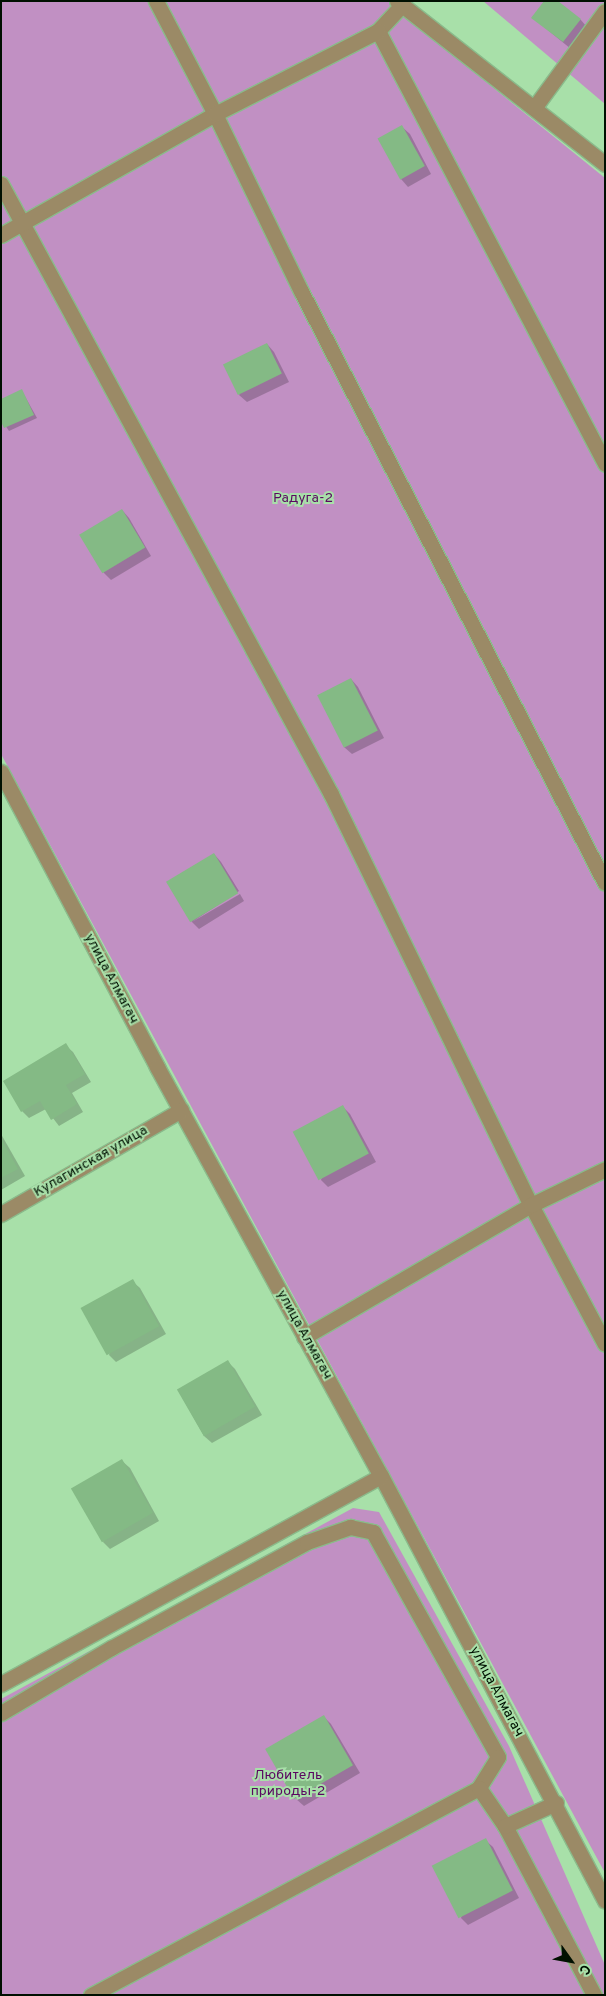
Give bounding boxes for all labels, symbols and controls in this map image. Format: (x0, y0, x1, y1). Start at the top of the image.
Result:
park label: Радуга-2 (273, 491, 333, 507)
street label: улица Алмагач (80, 931, 142, 1027)
street label: Кулагинская улица (31, 1123, 151, 1201)
street label: улица Алмагач (272, 1287, 336, 1383)
street label: улица Алмагач (465, 1644, 527, 1740)
park label: Любитель природы-2 (251, 1768, 325, 1800)
north arrow (546, 1936, 596, 1986)
text: С (575, 1961, 594, 1978)

